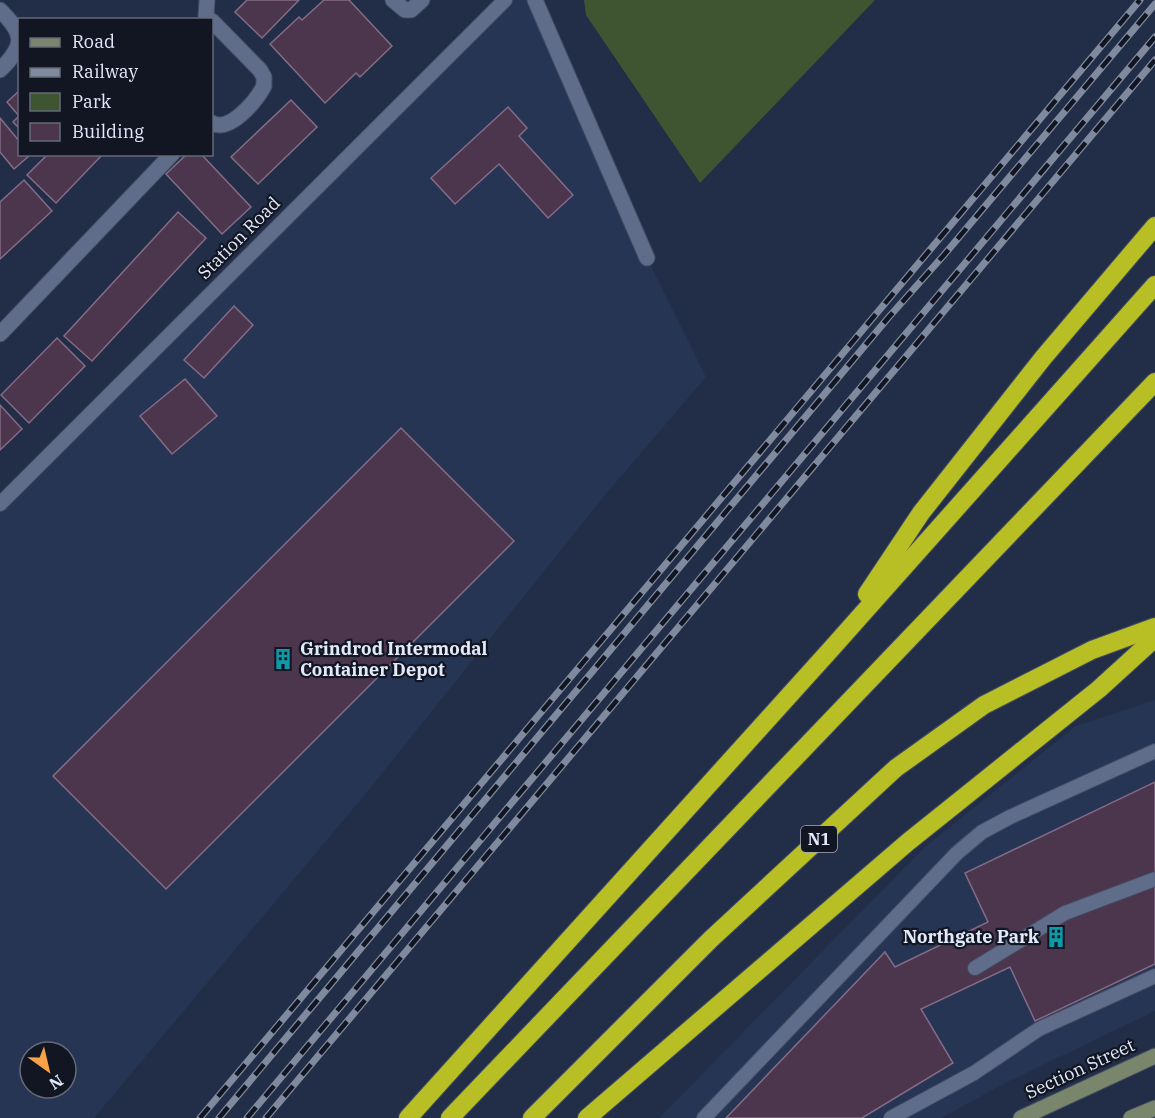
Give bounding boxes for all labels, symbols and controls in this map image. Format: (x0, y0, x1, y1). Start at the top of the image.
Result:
legend (18, 18, 213, 156)
text: Road (72, 30, 115, 53)
text: Railway (72, 60, 138, 83)
text: Park (72, 90, 112, 113)
text: Building (72, 120, 144, 143)
street label: Station Road (193, 192, 285, 284)
place label: Grindrod Intermodal Container Depot (300, 637, 488, 681)
building icon: Grindrod Intermodal Container Depot (271, 647, 295, 671)
road number: N1 (801, 826, 837, 852)
place label: Northgate Park (903, 925, 1040, 948)
building icon: Northgate Park (1044, 925, 1068, 949)
street label: Section Street (1021, 1033, 1138, 1104)
north arrow (18, 1040, 78, 1100)
text: N (46, 1071, 67, 1094)

